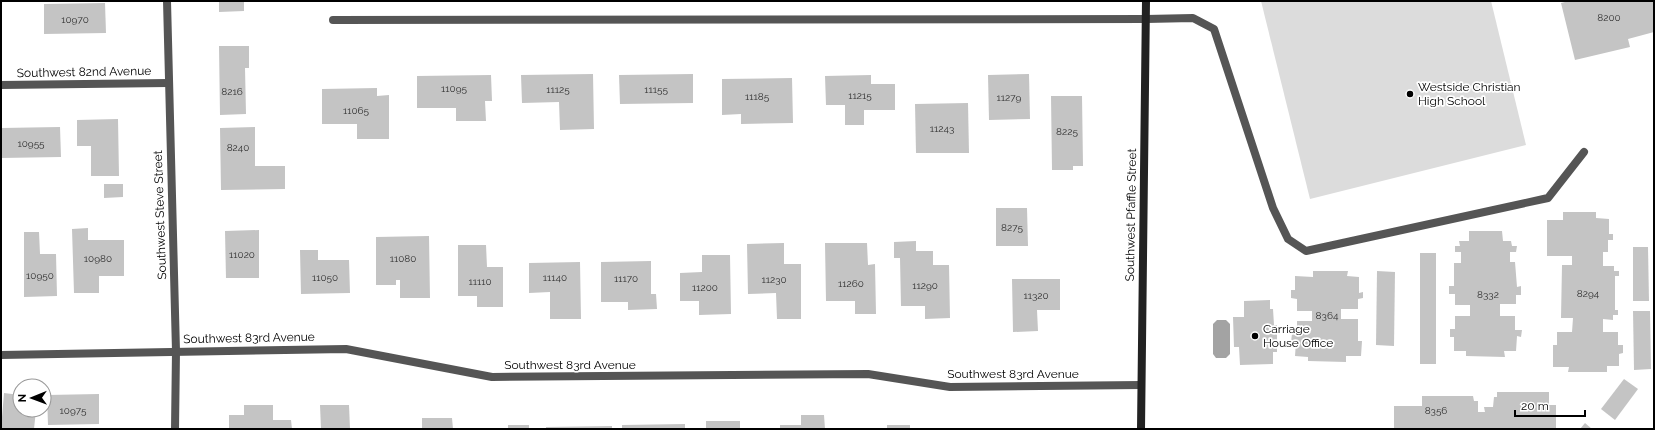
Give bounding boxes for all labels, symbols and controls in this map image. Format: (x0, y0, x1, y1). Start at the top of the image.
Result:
house number: 8200 (1597, 12, 1621, 23)
house number: 10970 (61, 14, 89, 25)
street label: Southwest 82nd Avenue (17, 64, 151, 80)
place label: Westside Christian High School (1418, 80, 1521, 108)
house number: 11095 (441, 83, 468, 94)
house number: 11125 (546, 84, 570, 95)
house number: 11155 (644, 84, 668, 95)
house number: 8216 (221, 86, 243, 97)
marker: Westside Christian High School (1405, 89, 1415, 99)
house number: 11215 (848, 90, 872, 101)
house number: 11185 (745, 91, 770, 102)
house number: 11279 (997, 92, 1022, 103)
house number: 11065 (343, 105, 370, 116)
house number: 11243 (930, 123, 954, 134)
house number: 8225 (1056, 126, 1078, 137)
house number: 10955 (17, 138, 45, 149)
house number: 8240 (227, 142, 249, 153)
street label: Southwest Pfaffle Street (1123, 148, 1139, 282)
street label: Southwest Steve Street (151, 150, 169, 280)
house number: 8275 (1001, 222, 1023, 233)
house number: 11020 (229, 249, 255, 260)
house number: 10980 (84, 253, 112, 264)
house number: 11080 (390, 253, 416, 264)
house number: 10950 (26, 270, 54, 281)
house number: 11050 (312, 272, 338, 283)
house number: 11140 (543, 272, 567, 283)
house number: 11170 (614, 273, 638, 284)
house number: 11230 (761, 274, 787, 285)
house number: 11110 (468, 276, 492, 287)
house number: 11260 (838, 278, 864, 289)
house number: 11290 (912, 280, 938, 291)
house number: 11200 (692, 282, 718, 293)
house number: 8294 (1577, 288, 1600, 299)
house number: 8332 (1477, 289, 1499, 300)
house number: 11320 (1023, 290, 1049, 301)
house number: 8364 (1316, 310, 1339, 321)
place label: Carriage House Office (1263, 322, 1333, 350)
street label: Southwest 83rd Avenue (183, 330, 315, 346)
marker: Carriage House Office (1250, 331, 1260, 341)
street label: Southwest 83rd Avenue (504, 358, 636, 372)
street label: Southwest 83rd Avenue (947, 367, 1079, 381)
north arrow (12, 378, 52, 418)
scale bar (1515, 392, 1585, 418)
text: N (16, 394, 29, 402)
text: 20 m (1521, 399, 1549, 413)
house number: 10975 (60, 405, 87, 416)
house number: 8356 (1425, 405, 1447, 416)

